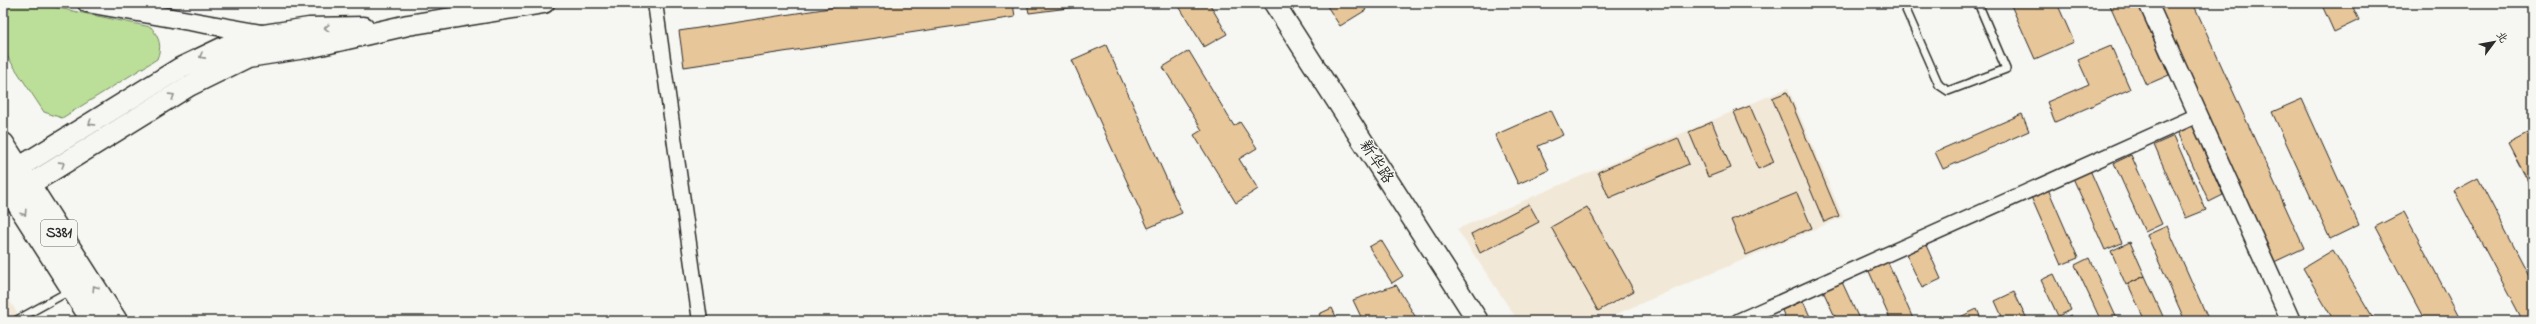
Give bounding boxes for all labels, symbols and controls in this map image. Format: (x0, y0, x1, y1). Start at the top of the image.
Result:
north arrow (2474, 22, 2514, 62)
one-way arrow (324, 23, 330, 32)
text: 北 (2492, 28, 2511, 46)
one-way arrow (199, 52, 206, 59)
one-way arrow (168, 93, 175, 101)
one-way arrow (88, 119, 95, 126)
street label: 新华路 (1353, 135, 1399, 189)
one-way arrow (58, 162, 65, 169)
one-way arrow (19, 209, 27, 216)
road number: S381 (41, 220, 77, 246)
one-way arrow (92, 285, 100, 292)

